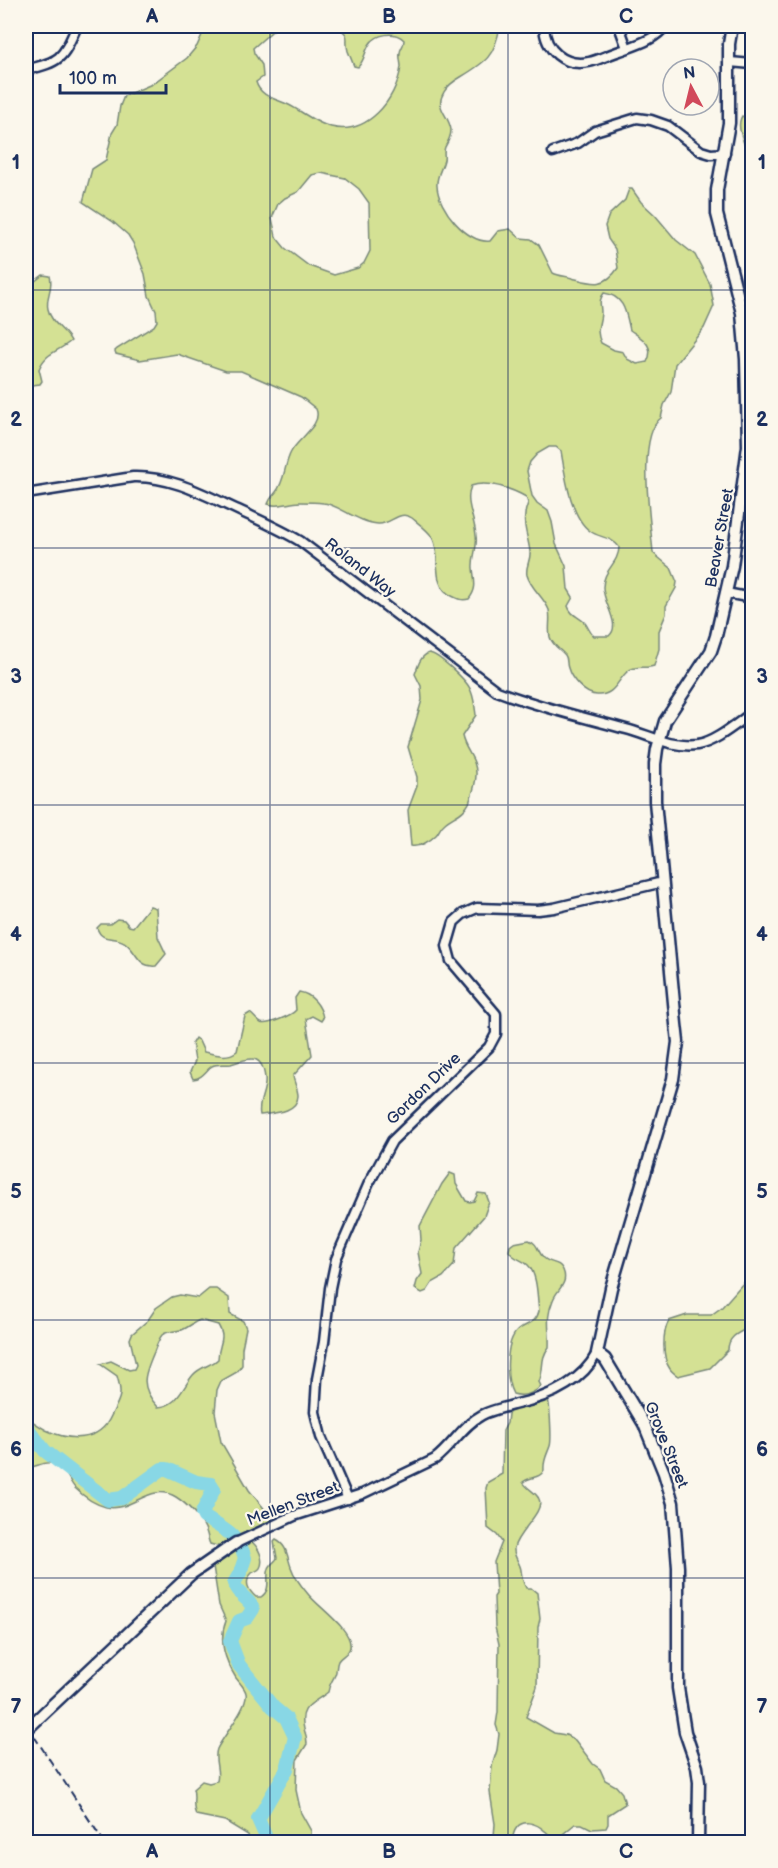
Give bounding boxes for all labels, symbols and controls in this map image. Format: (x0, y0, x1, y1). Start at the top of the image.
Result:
text: A (145, 5, 159, 29)
text: B (382, 5, 396, 29)
text: C (619, 5, 633, 29)
scale bar (60, 57, 166, 95)
north arrow (661, 57, 721, 117)
text: N (682, 63, 696, 84)
text: 100 m (69, 68, 117, 89)
text: 1 (12, 151, 20, 175)
text: 1 (758, 151, 766, 175)
text: 2 (10, 408, 22, 432)
text: 2 (756, 408, 768, 432)
street label: Beaver Street (702, 487, 738, 589)
street label: Roland Way (321, 534, 400, 602)
text: 3 (10, 665, 22, 689)
text: 3 (756, 665, 768, 689)
text: 4 (10, 923, 22, 947)
text: 4 (756, 923, 768, 947)
street label: Gordon Drive (383, 1049, 465, 1129)
text: 5 (10, 1180, 22, 1204)
text: 5 (756, 1180, 768, 1204)
street label: Grove Street (640, 1399, 692, 1491)
text: 6 (10, 1438, 22, 1462)
text: 6 (756, 1438, 768, 1462)
street label: Mellen Street (244, 1478, 342, 1530)
text: 7 (10, 1695, 22, 1719)
text: 7 (756, 1695, 768, 1719)
text: A (145, 1840, 159, 1864)
text: B (382, 1840, 396, 1864)
text: C (619, 1840, 633, 1864)

